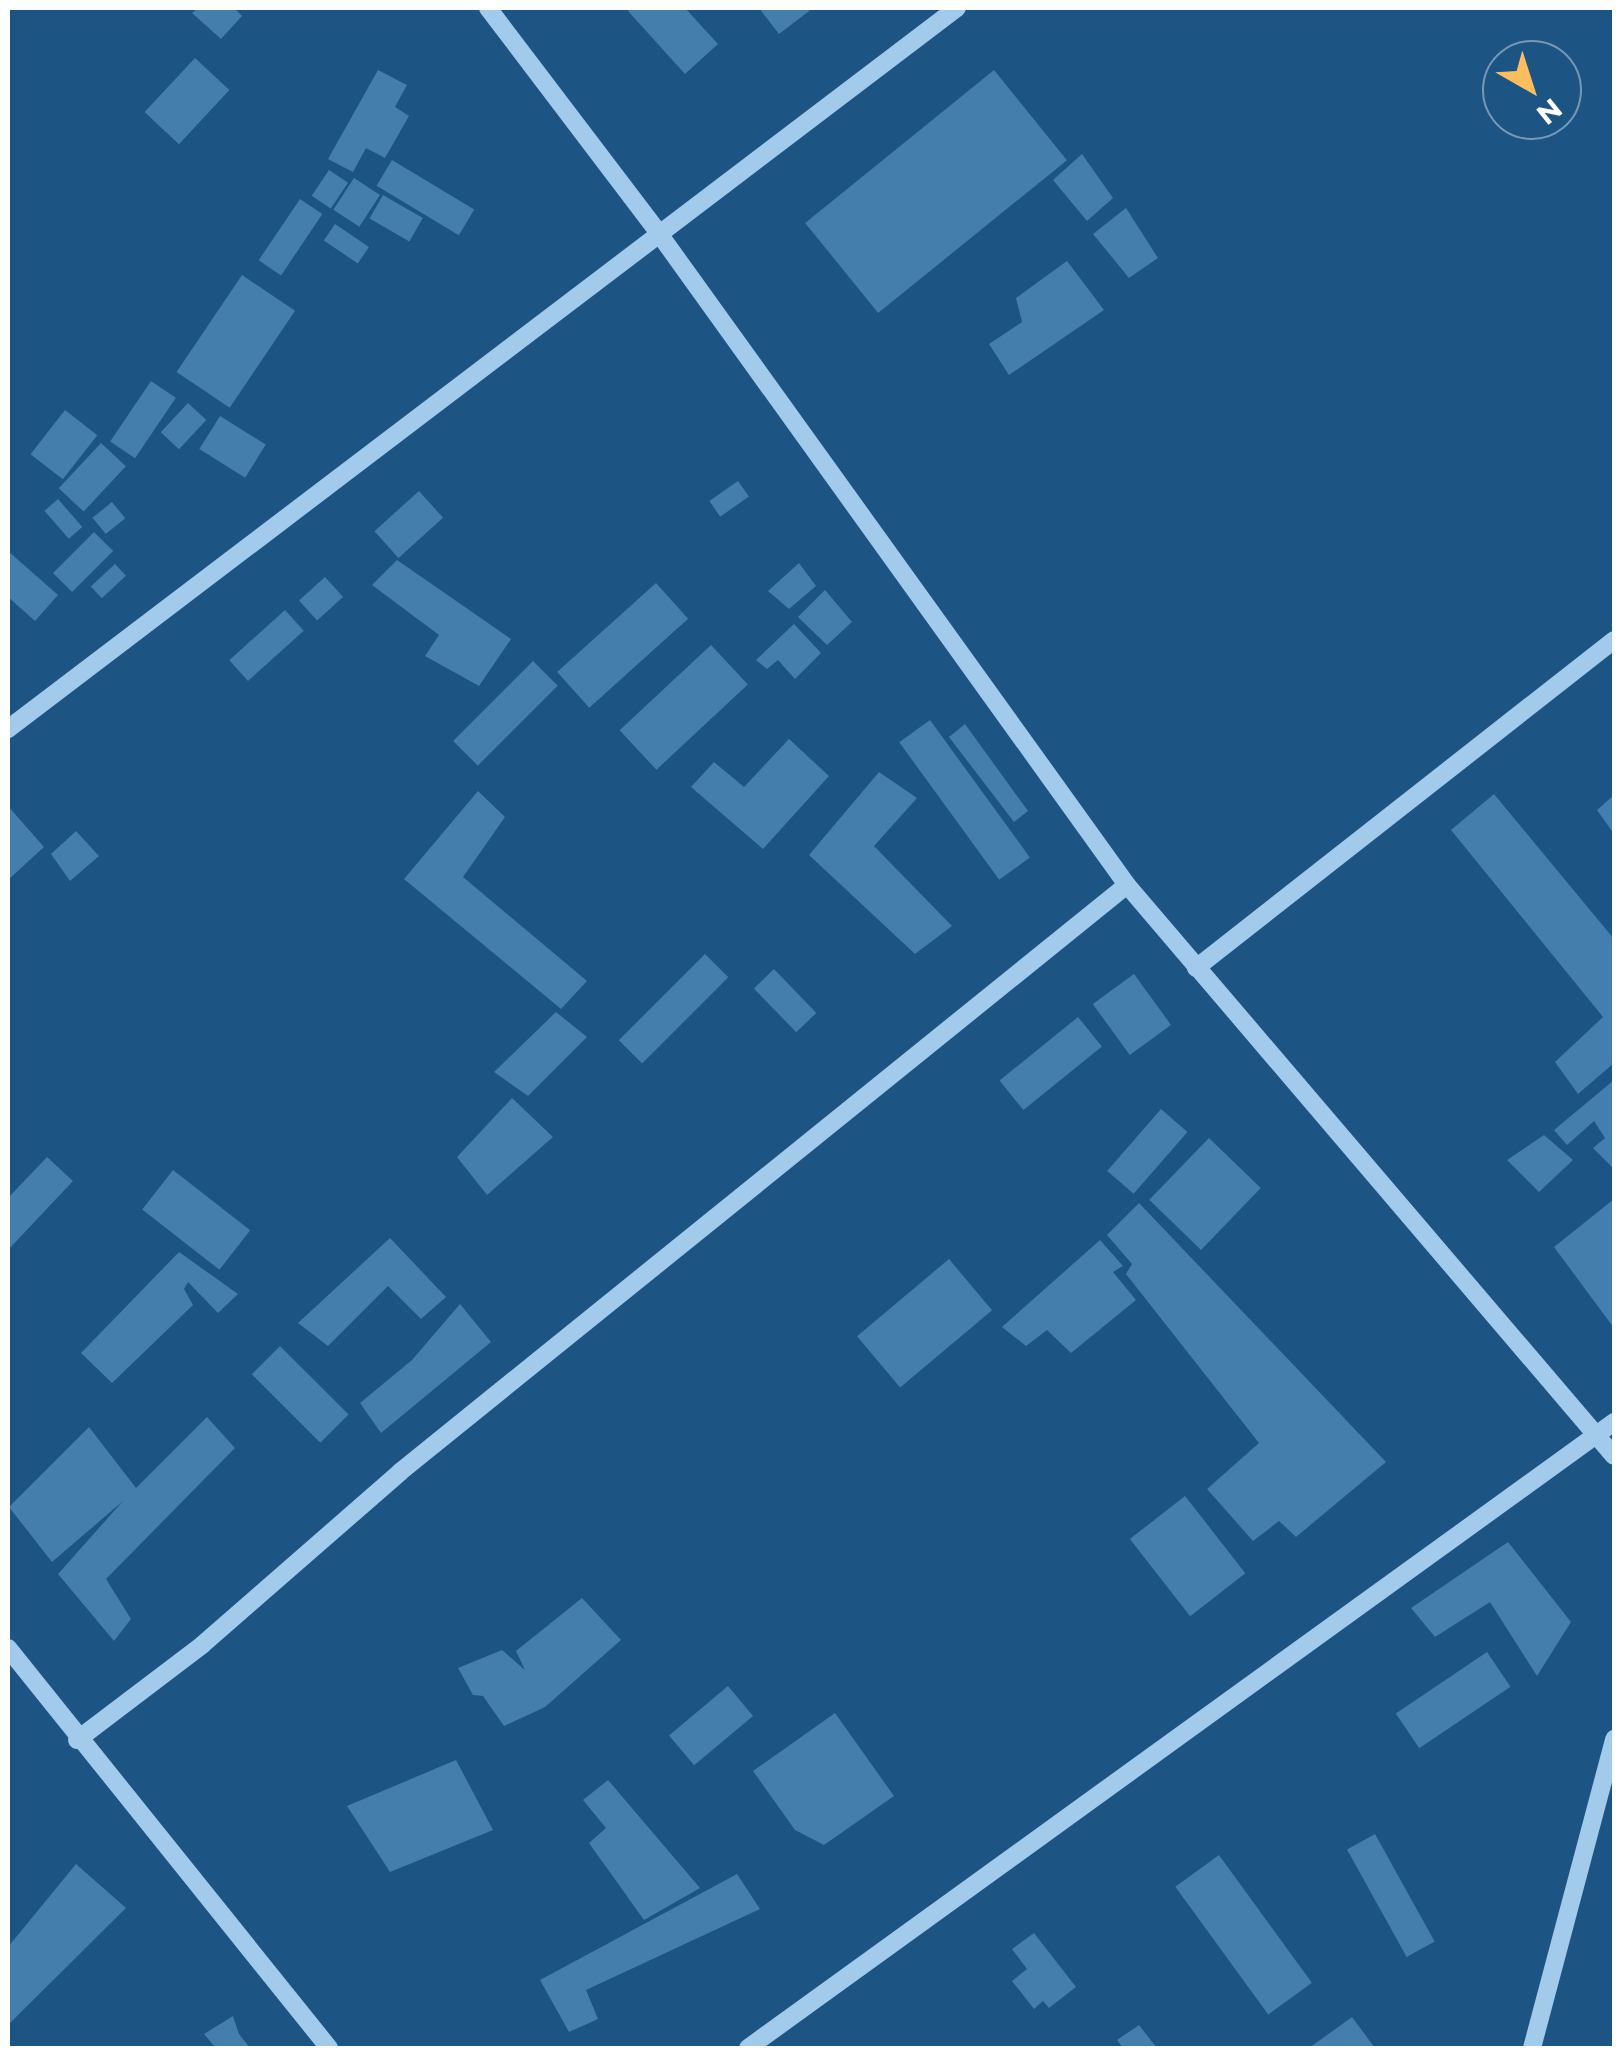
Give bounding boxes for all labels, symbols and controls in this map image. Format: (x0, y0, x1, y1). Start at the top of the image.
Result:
north arrow (1482, 40, 1582, 140)
text: N (1530, 91, 1569, 132)

